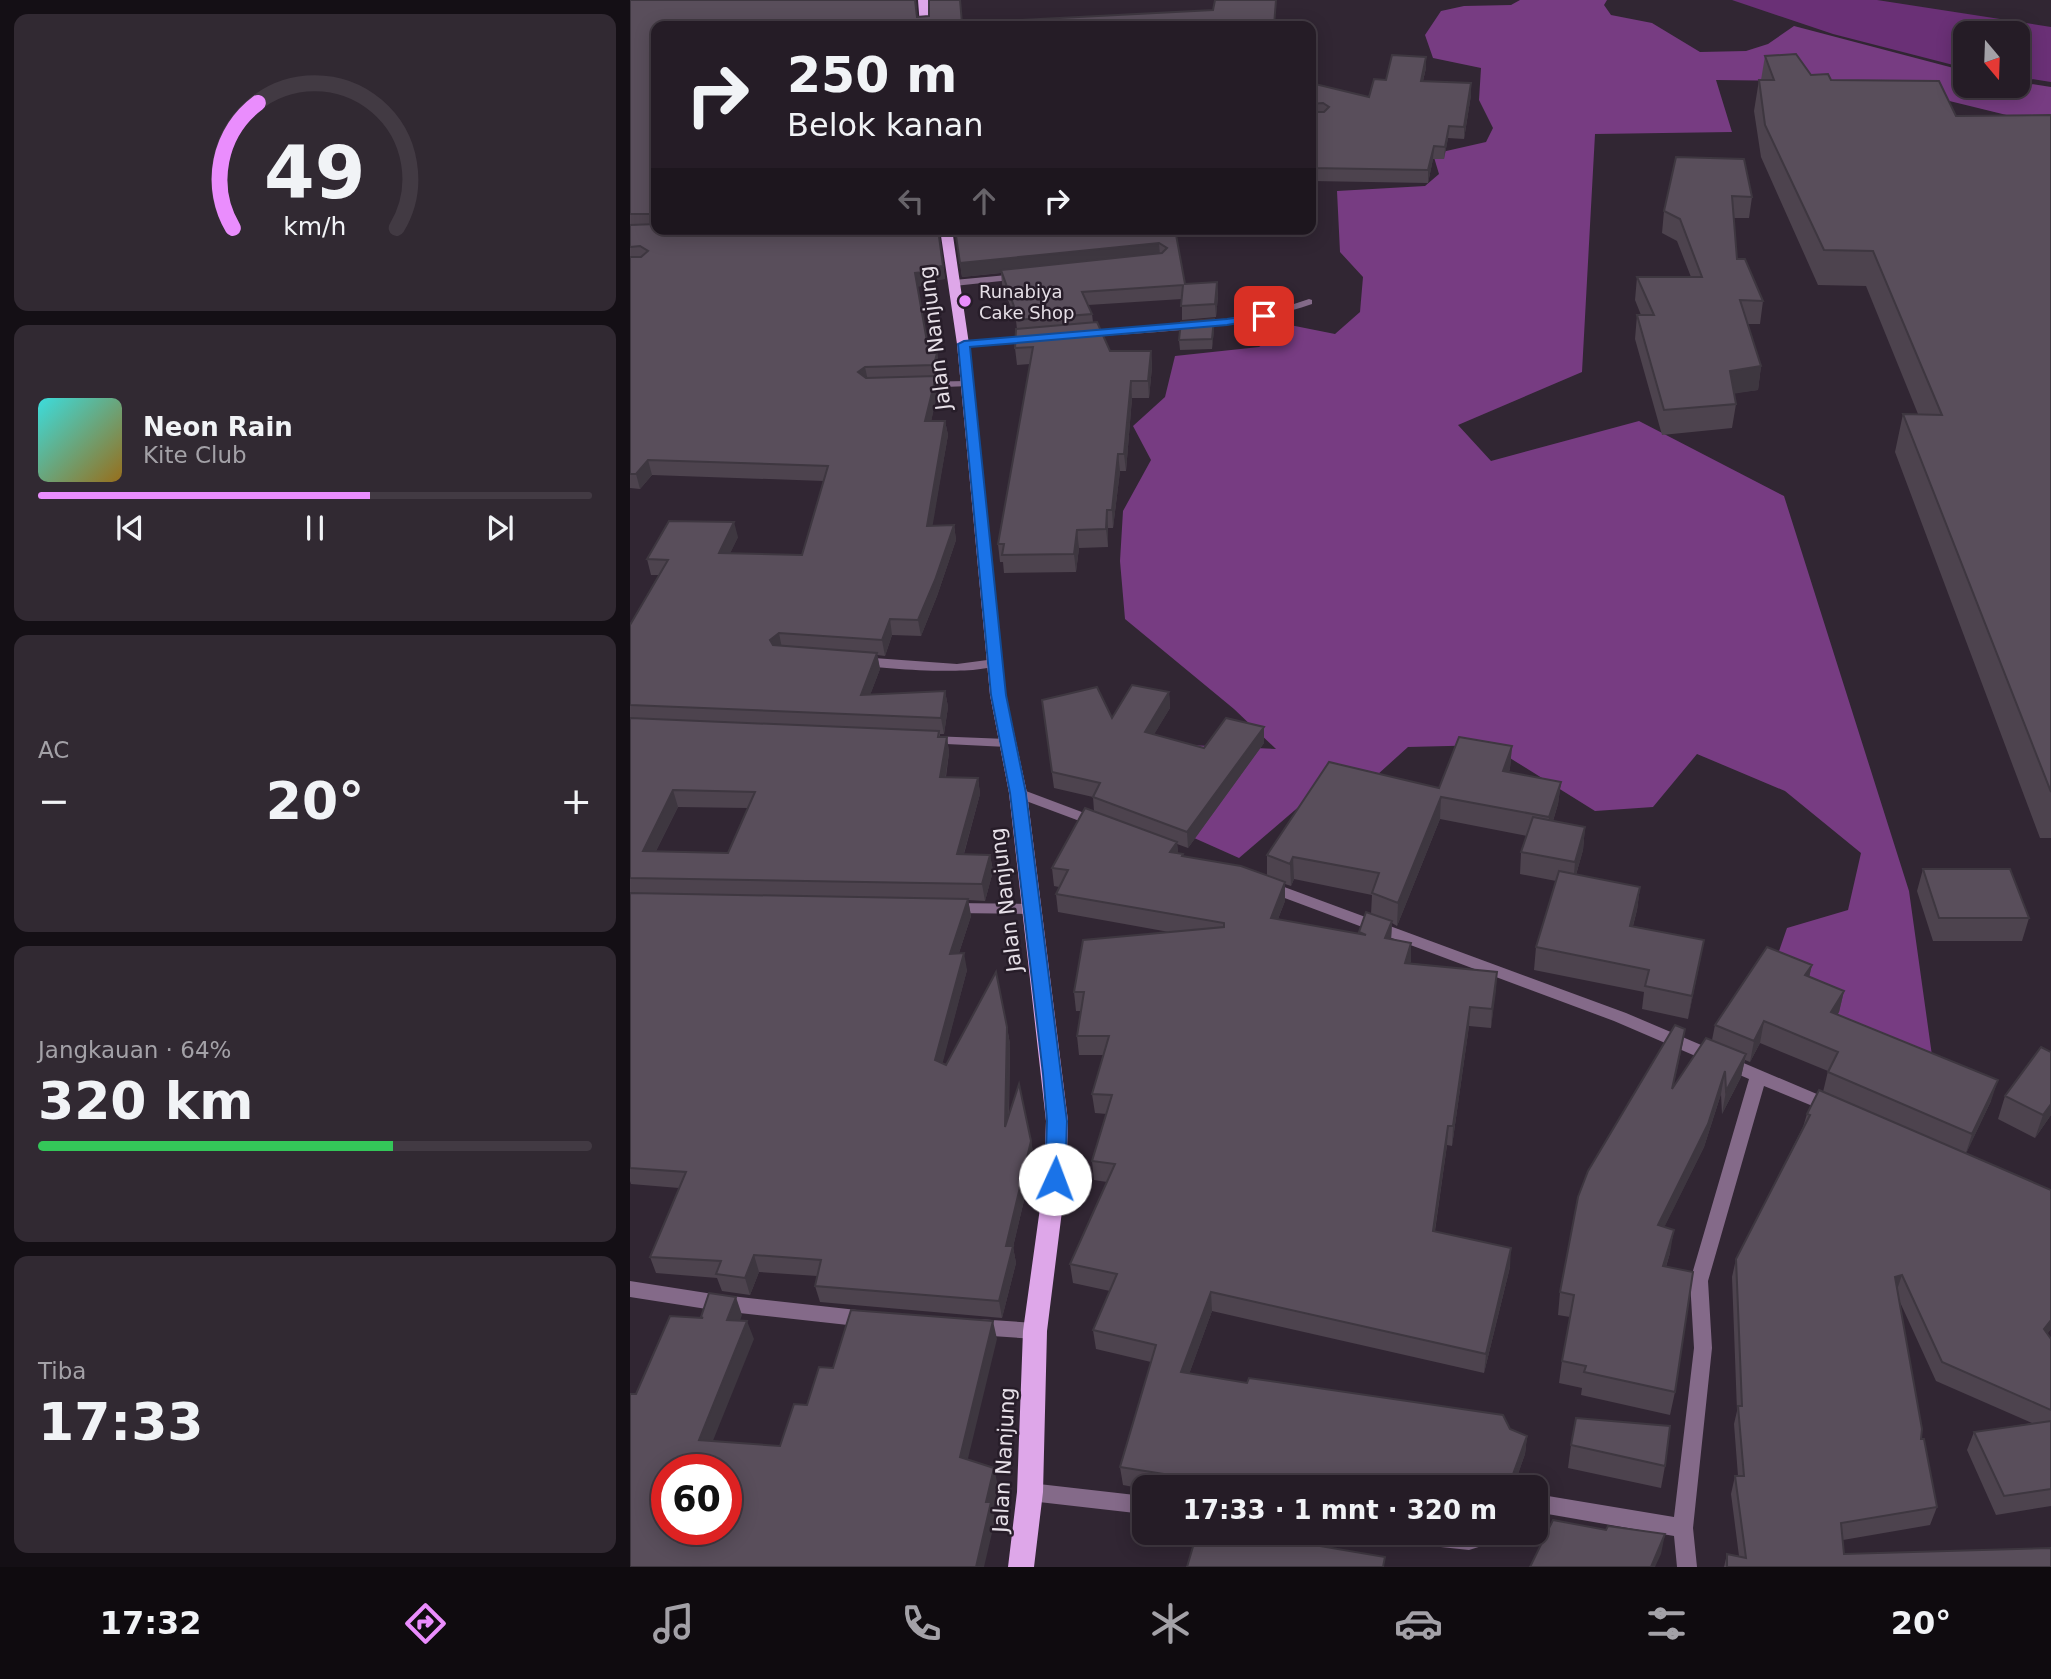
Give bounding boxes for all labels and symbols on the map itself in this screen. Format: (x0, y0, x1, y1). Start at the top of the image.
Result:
north arrow (1953, 21, 2030, 98)
street label: Jalan Nanjung (914, 264, 956, 414)
place label: Runabiya Cake Shop (979, 281, 1074, 323)
pin (1234, 286, 1294, 346)
marker: Runabiya Cake Shop (957, 293, 973, 309)
street label: Jalan Nanjung (985, 826, 1027, 976)
position arrow (1018, 1142, 1092, 1216)
street label: Jalan Nanjung (988, 1387, 1020, 1535)
speed limit sign: 60 (651, 1454, 742, 1545)

